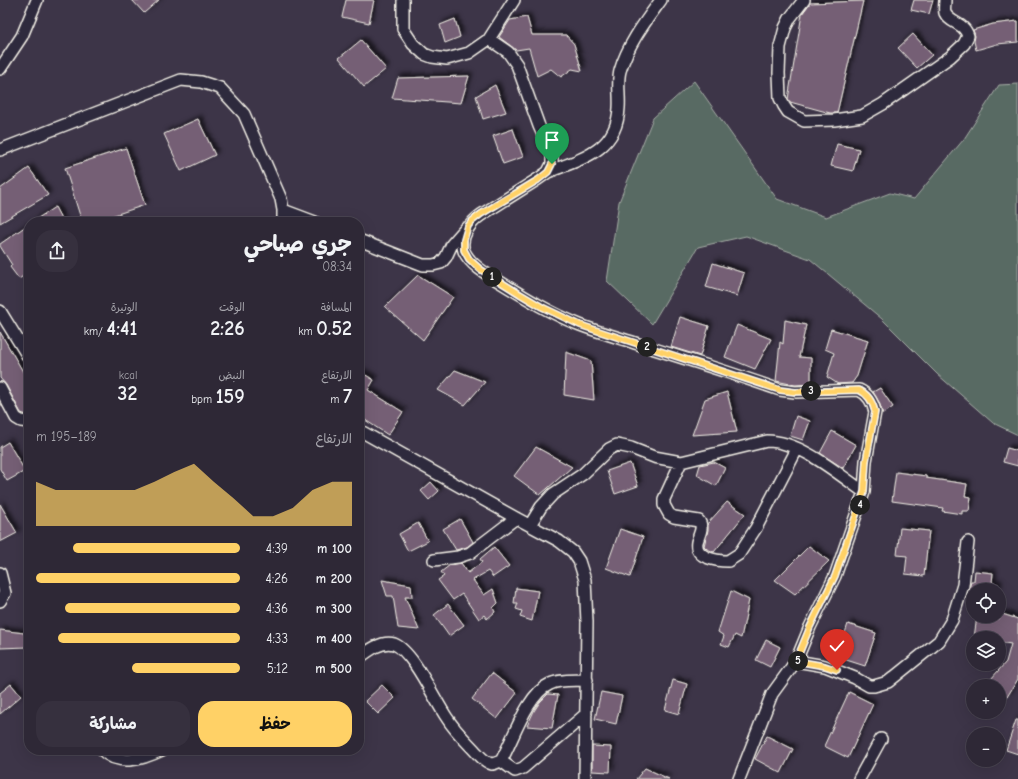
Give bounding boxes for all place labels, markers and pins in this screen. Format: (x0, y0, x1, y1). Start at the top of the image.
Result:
pin (535, 123, 569, 164)
pin: 1 (482, 267, 502, 287)
pin: 2 (637, 337, 657, 357)
pin: 3 (801, 381, 821, 401)
pin: 4 (850, 495, 870, 515)
pin (820, 629, 854, 670)
pin: 5 (788, 651, 808, 671)

